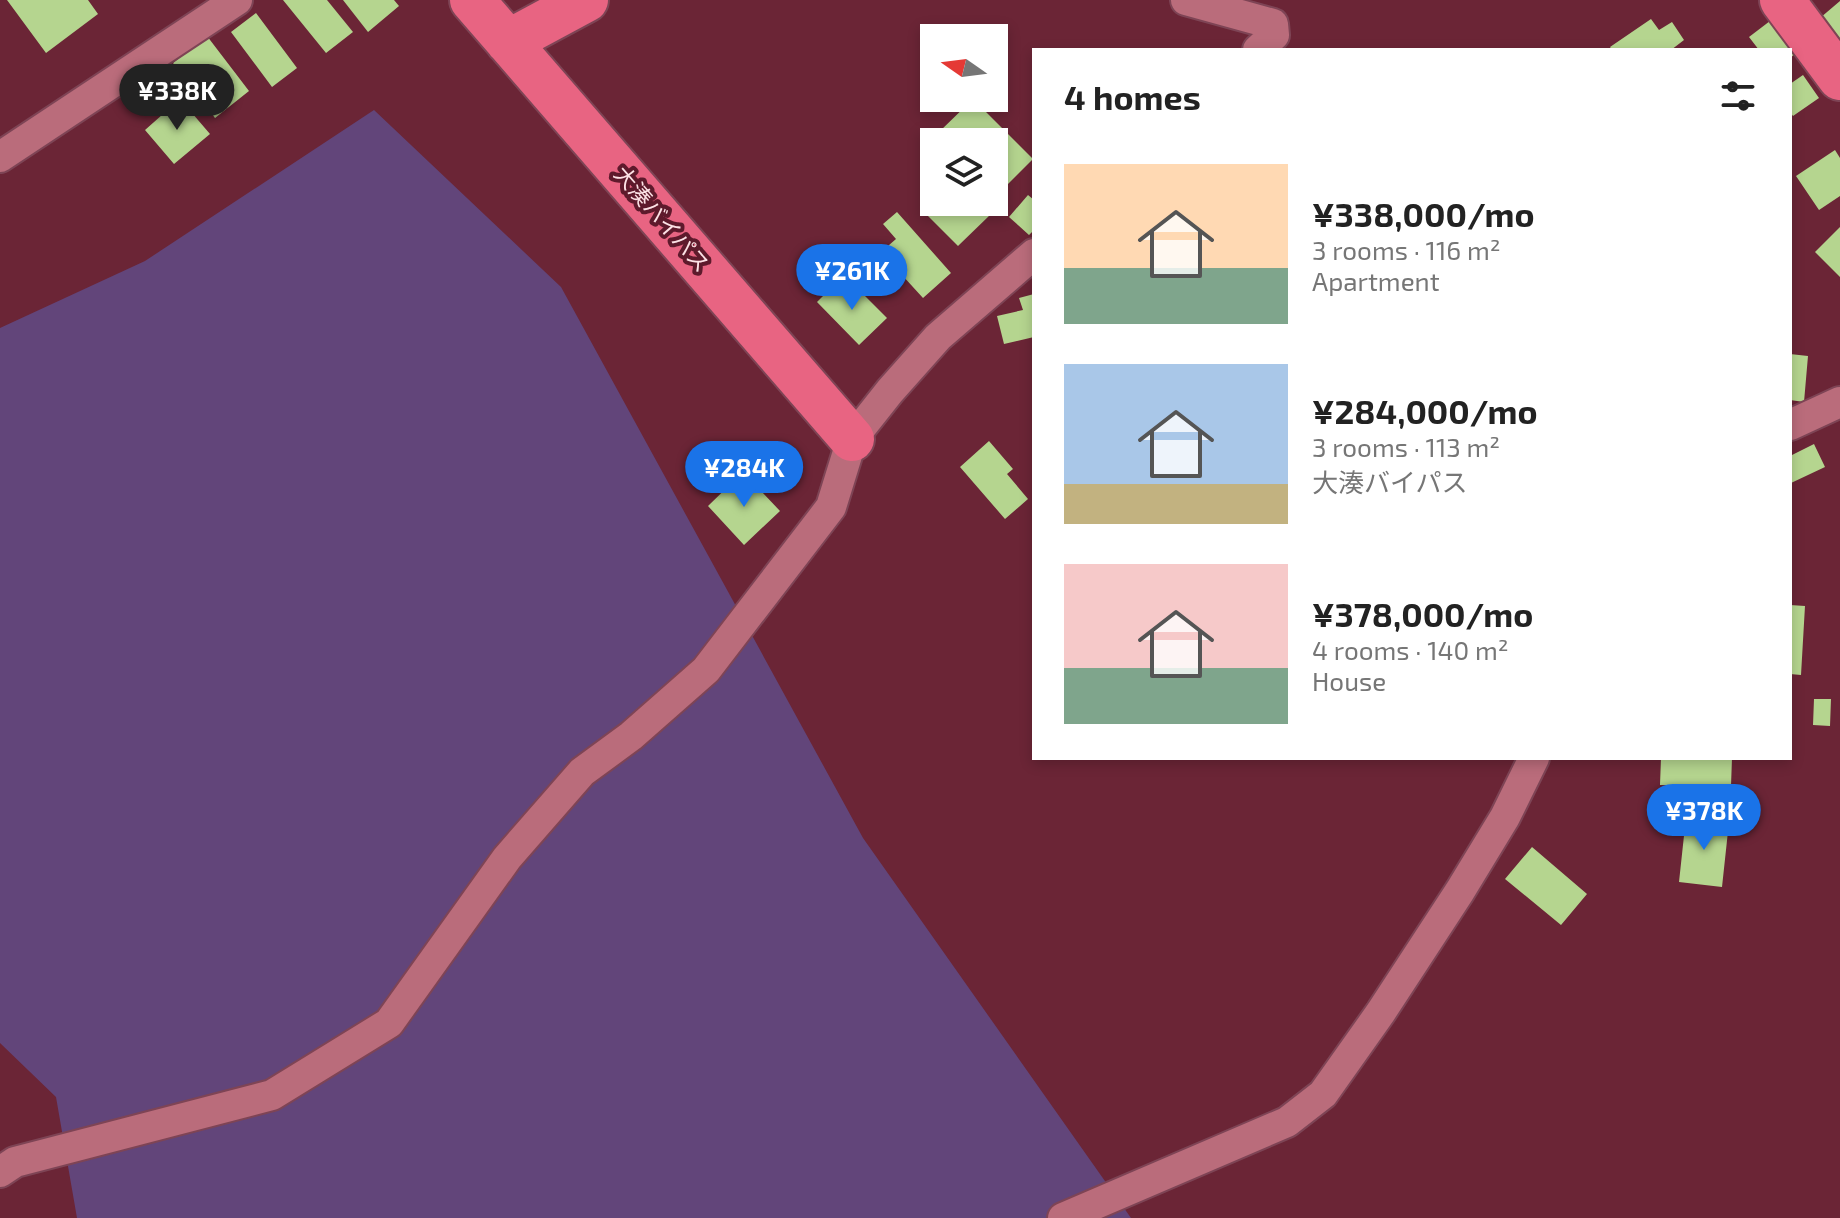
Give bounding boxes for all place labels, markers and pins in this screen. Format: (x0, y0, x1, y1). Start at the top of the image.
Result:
pin: ¥338K (121, 64, 233, 132)
pin: ¥261K (796, 244, 908, 312)
pin: ¥284K (688, 441, 800, 509)
pin: ¥378K (1648, 784, 1760, 852)

